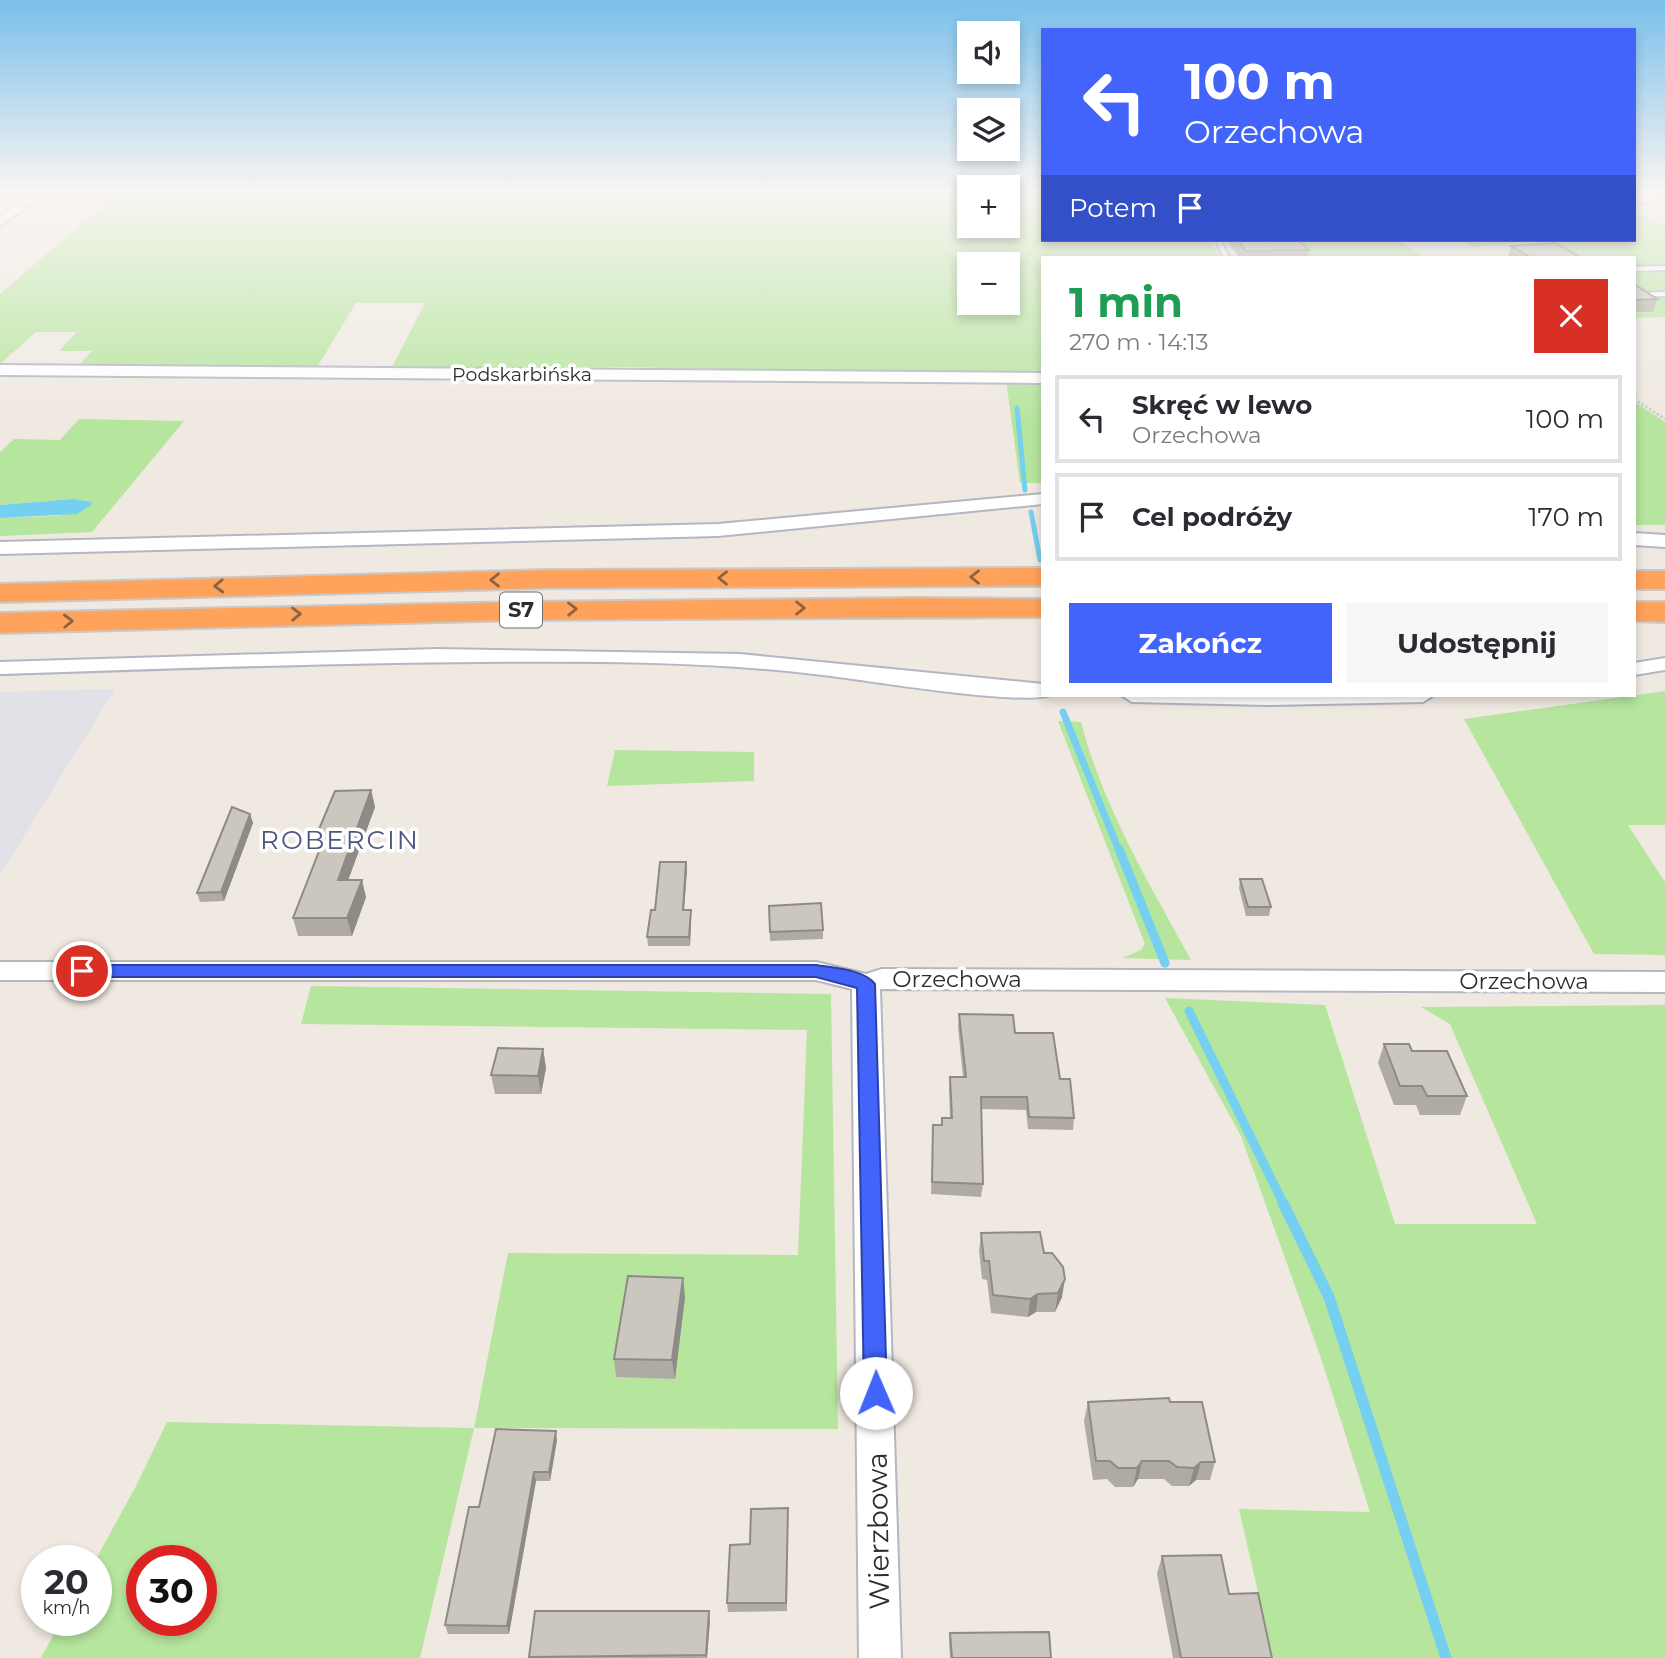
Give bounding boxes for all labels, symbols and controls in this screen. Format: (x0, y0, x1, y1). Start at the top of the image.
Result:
map controls (957, 21, 1020, 315)
button: sound (957, 21, 1020, 84)
text: 100 m (1184, 52, 1335, 111)
icon: left (1069, 56, 1160, 147)
button: layers (957, 98, 1020, 161)
text: Orzechowa (1184, 112, 1364, 151)
button: + (957, 175, 1020, 238)
icon: arrive (1171, 189, 1209, 227)
text: Potem (1069, 192, 1157, 224)
button: − (957, 252, 1020, 315)
text: 1 min (1069, 276, 1183, 328)
button: close (1534, 279, 1608, 353)
text: 270 m · 14:13 (1069, 328, 1208, 356)
street label: Podskarbińska (452, 363, 592, 386)
text: Skręć w lewo (1132, 389, 1312, 421)
icon: left (1073, 400, 1111, 438)
text: 100 m (1526, 403, 1604, 435)
text: Orzechowa (1132, 421, 1262, 449)
icon: arrive (1073, 498, 1111, 536)
text: Cel podróży (1132, 501, 1292, 533)
text: 170 m (1528, 501, 1604, 533)
one-way arrow (969, 569, 980, 584)
one-way arrow (717, 570, 728, 586)
one-way arrow (490, 572, 500, 588)
one-way arrow (213, 578, 224, 594)
road number: S7 (500, 592, 542, 628)
one-way arrow (795, 600, 805, 616)
one-way arrow (567, 601, 578, 617)
button: Zakończ (1069, 603, 1332, 683)
button: Udostępnij (1346, 603, 1608, 683)
one-way arrow (291, 606, 301, 622)
one-way arrow (63, 613, 74, 629)
district label: ROBERCIN (260, 824, 420, 856)
pin (52, 941, 112, 1001)
icon: arrive (63, 952, 101, 990)
street label: Orzechowa (892, 965, 1022, 993)
street label: Orzechowa (1459, 967, 1589, 995)
position arrow (839, 1356, 913, 1430)
street label: Wierzbowa (860, 1452, 896, 1610)
speed limit sign: 30 (126, 1545, 217, 1636)
text: 20 (44, 1560, 89, 1603)
text: km/h (42, 1597, 91, 1619)

